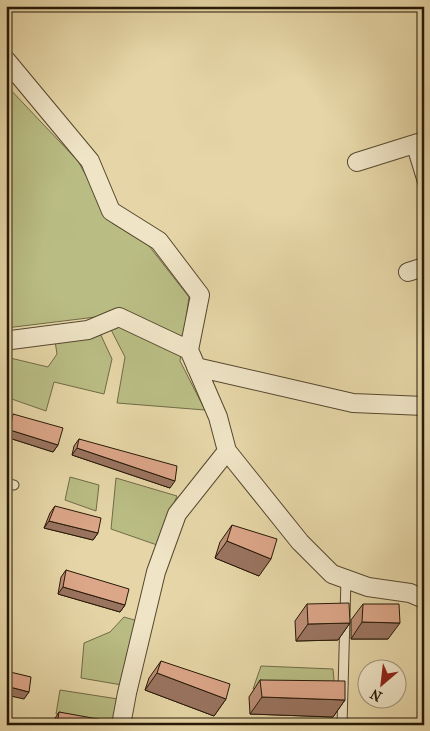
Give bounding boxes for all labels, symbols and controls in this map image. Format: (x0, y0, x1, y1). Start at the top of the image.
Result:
north arrow (358, 658, 408, 708)
text: N (367, 685, 385, 705)

